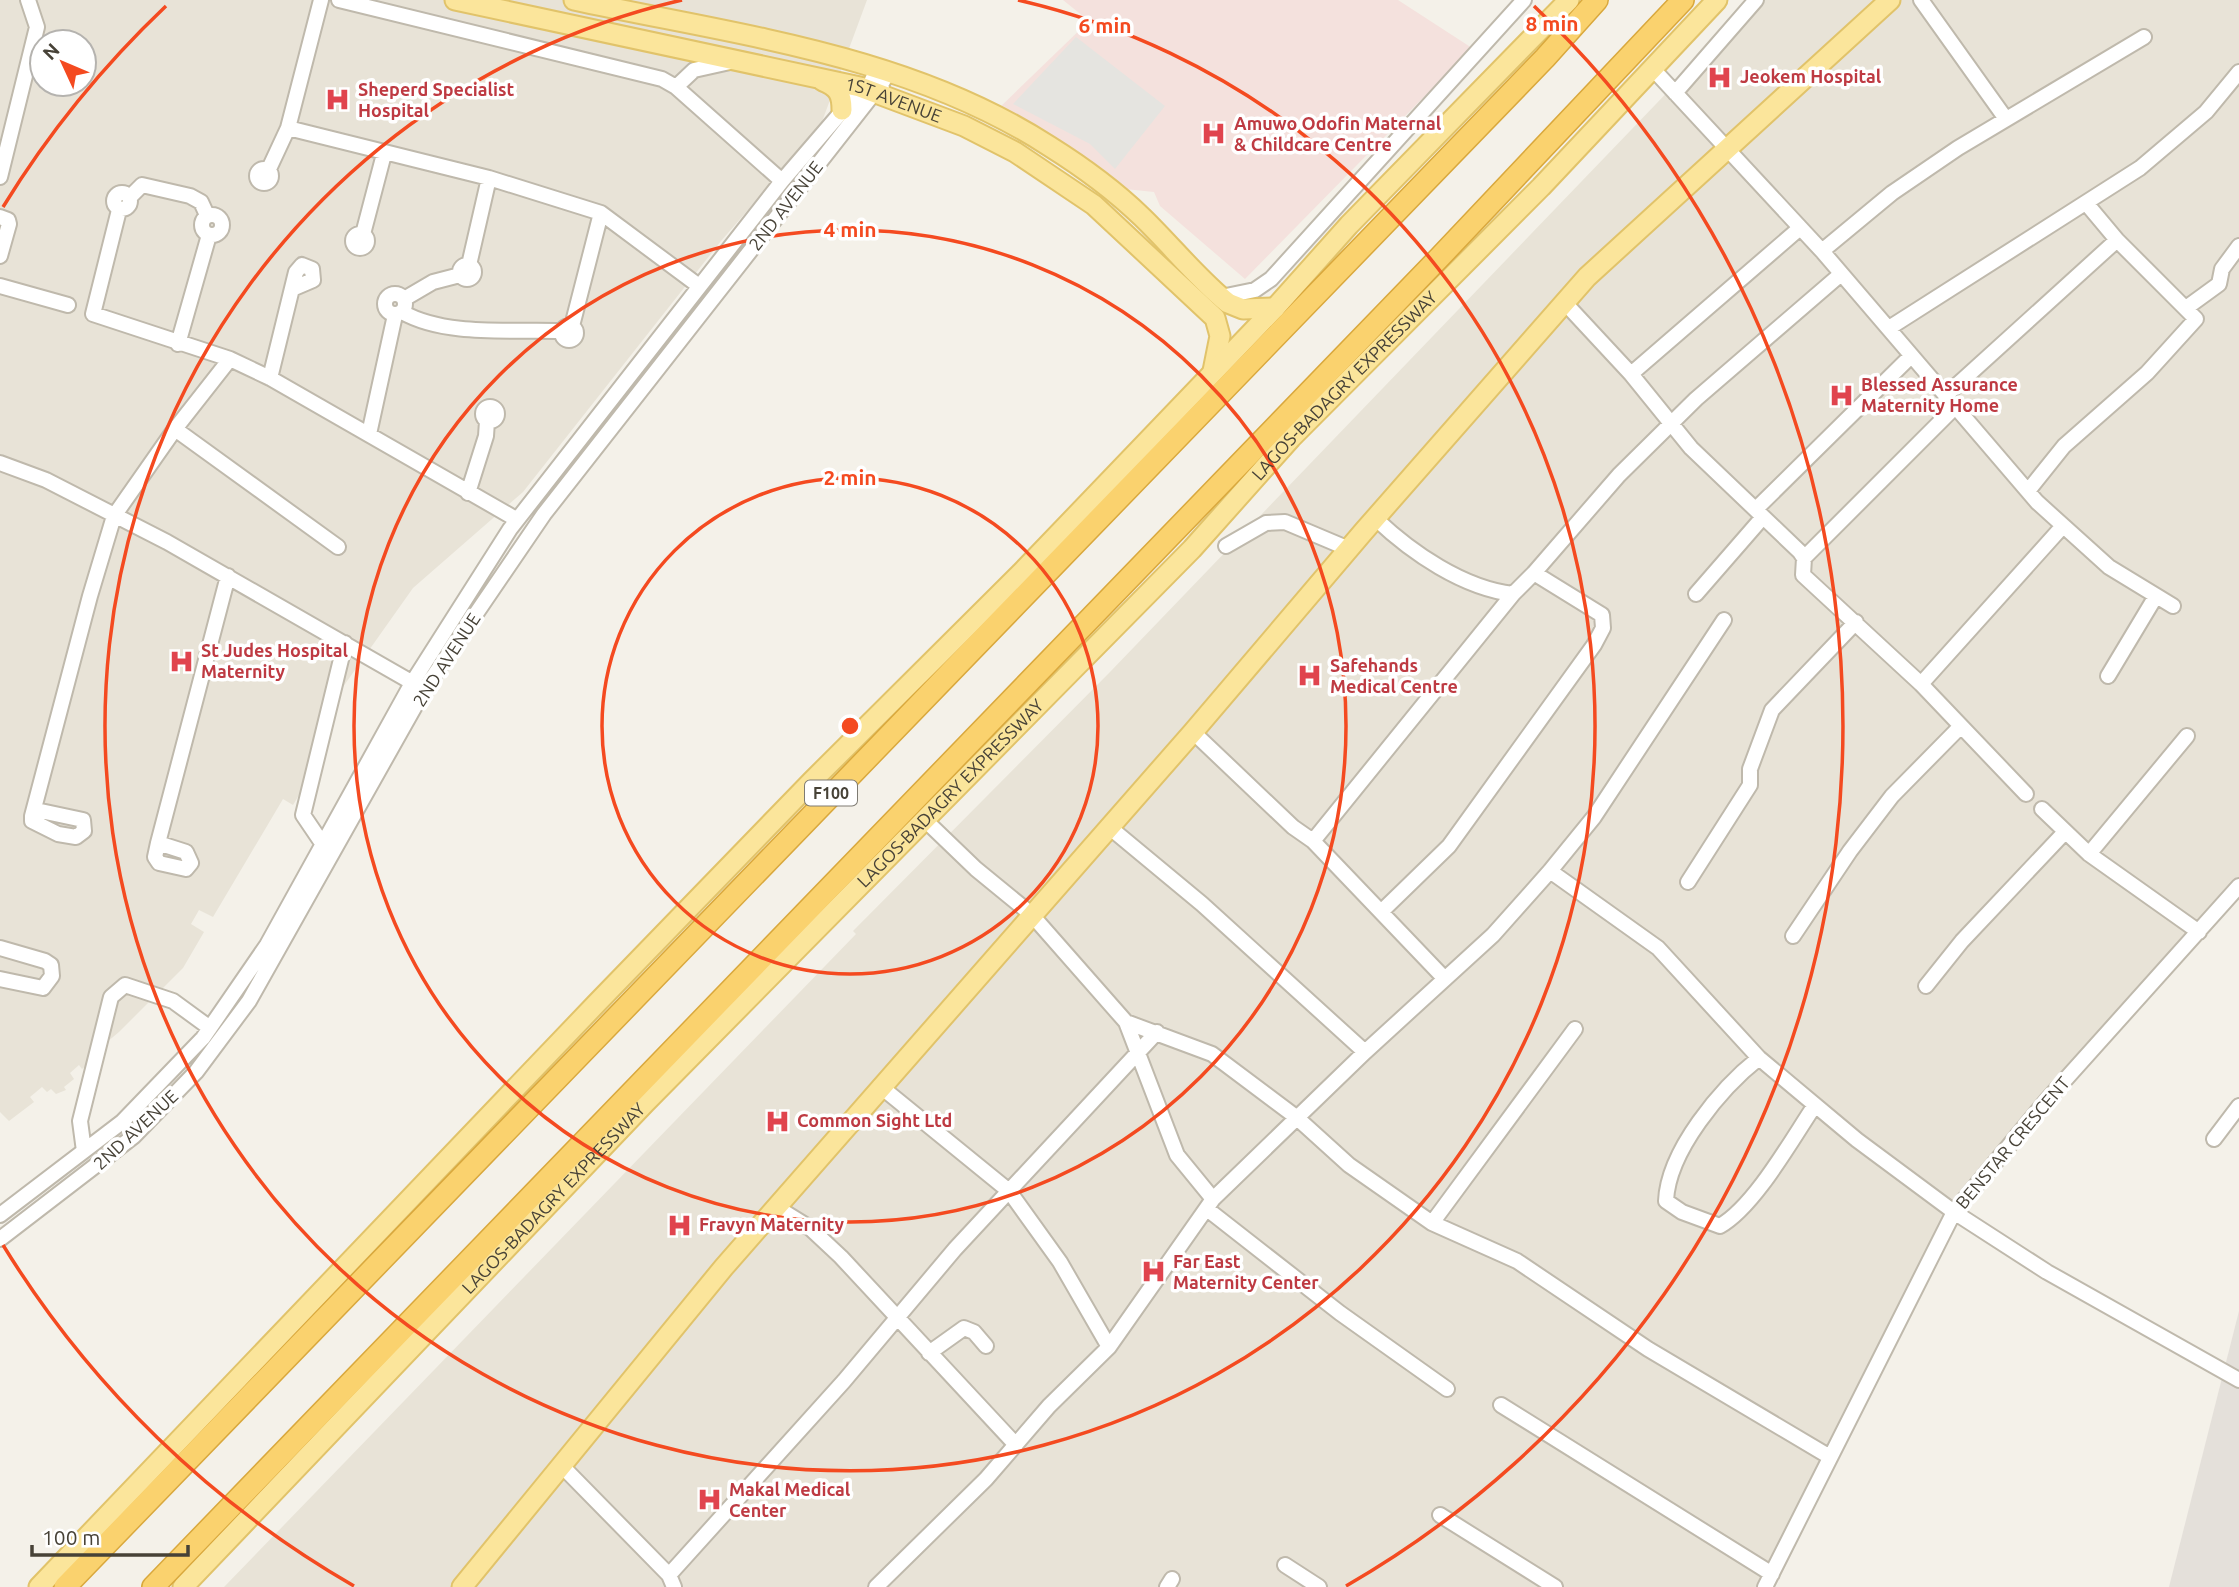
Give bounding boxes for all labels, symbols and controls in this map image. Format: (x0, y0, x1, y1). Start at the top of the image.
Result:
text: 8 min (1525, 11, 1579, 35)
text: 6 min (1078, 13, 1132, 37)
north arrow (28, 28, 98, 98)
text: N (38, 38, 64, 64)
hospital icon: Jeokem Hospital (1706, 63, 1734, 91)
place label: Jeokem Hospital (1740, 66, 1882, 86)
street label: 1ST AVENUE (844, 73, 945, 126)
place label: Sheperd Specialist Hospital (358, 79, 515, 120)
hospital icon: Sheperd Specialist Hospital (324, 86, 352, 114)
place label: Amuwo Odofin Maternal & Childcare Centre (1234, 113, 1442, 154)
hospital icon: Amuwo Odofin Maternal & Childcare Centre (1200, 120, 1228, 148)
street label: 2ND AVENUE (744, 157, 826, 254)
text: 4 min (823, 217, 877, 241)
street label: LAGOS-BADAGRY EXPRESSWAY (1247, 286, 1441, 484)
place label: Blessed Assurance Maternity Home (1861, 374, 2018, 415)
hospital icon: Blessed Assurance Maternity Home (1827, 381, 1855, 409)
text: 2 min (823, 465, 877, 489)
street label: 2ND AVENUE (409, 609, 484, 710)
place label: St Judes Hospital Maternity (201, 640, 348, 681)
hospital icon: St Judes Hospital Maternity (167, 647, 195, 675)
place label: Safehands Medical Centre (1330, 655, 1458, 696)
hospital icon: Safehands Medical Centre (1296, 662, 1324, 690)
street label: LAGOS-BADAGRY EXPRESSWAY (853, 694, 1047, 891)
centre of rings (838, 714, 862, 738)
road number: F100 (805, 780, 857, 806)
street label: BENSTAR CRESCENT (1951, 1072, 2073, 1212)
street label: 2ND AVENUE (89, 1085, 181, 1173)
street label: LAGOS-BADAGRY EXPRESSWAY (457, 1098, 649, 1297)
hospital icon: Common Sight Ltd (763, 1107, 791, 1135)
place label: Common Sight Ltd (797, 1110, 952, 1130)
hospital icon: Fravyn Maternity (665, 1211, 693, 1239)
place label: Fravyn Maternity (699, 1214, 844, 1234)
place label: Far East Maternity Center (1173, 1251, 1319, 1292)
hospital icon: Far East Maternity Center (1139, 1258, 1167, 1286)
place label: Makal Medical Center (729, 1479, 851, 1520)
hospital icon: Makal Medical Center (695, 1486, 723, 1514)
scale bar (32, 1514, 187, 1558)
text: 100 m (42, 1525, 100, 1549)

